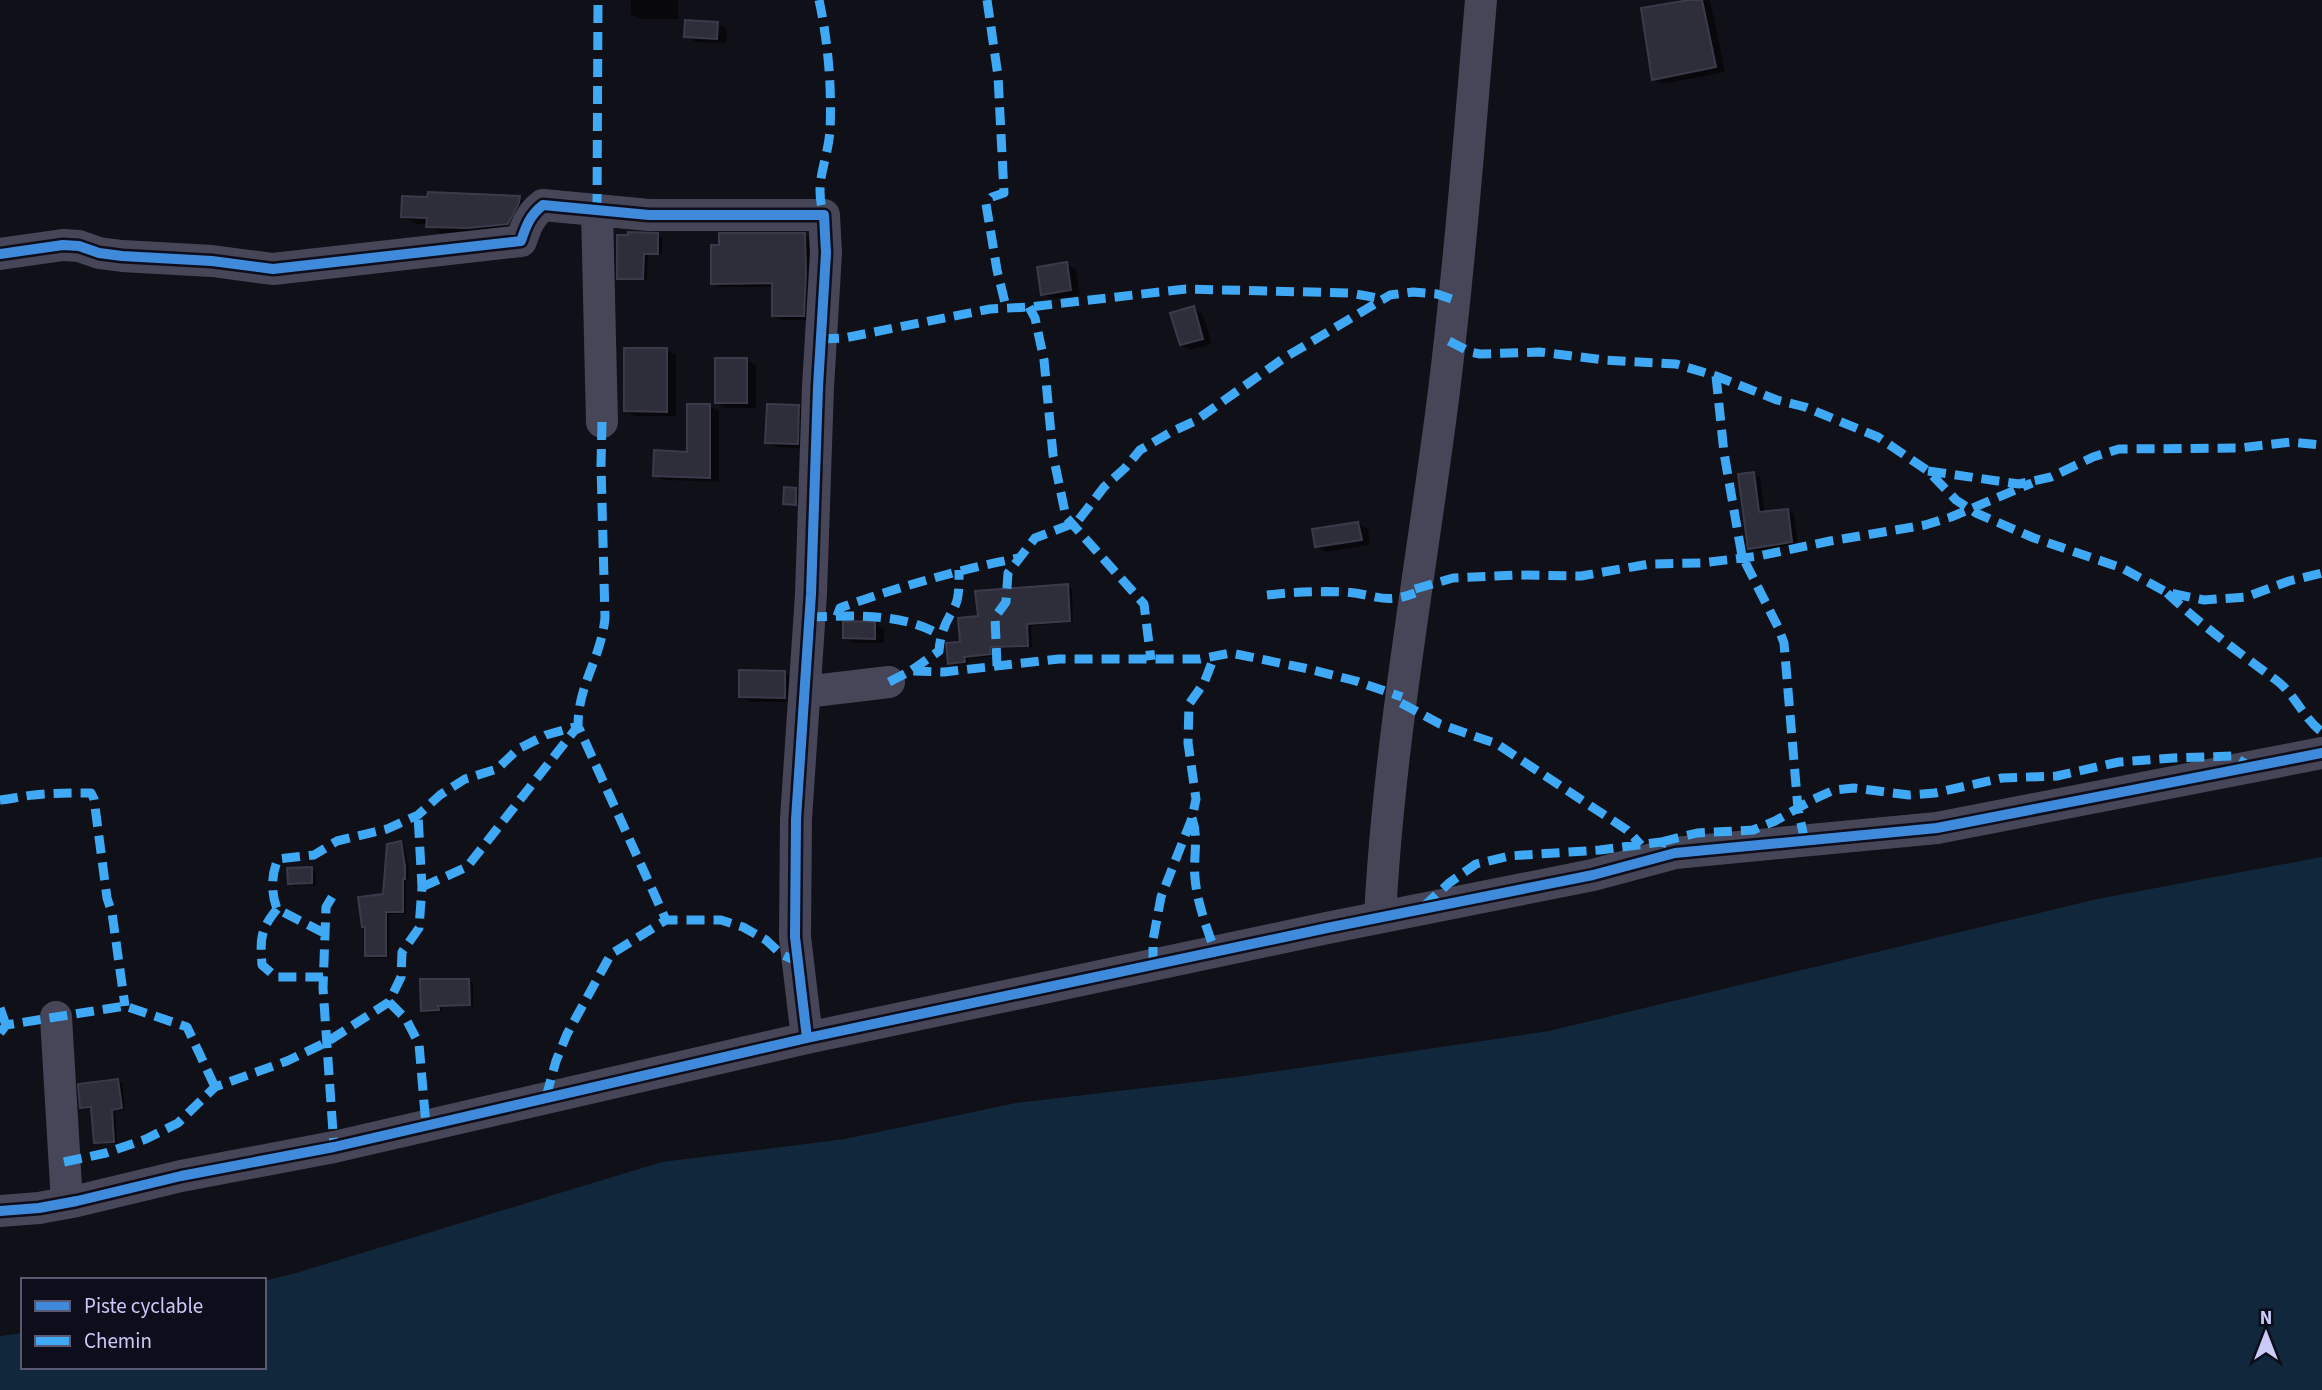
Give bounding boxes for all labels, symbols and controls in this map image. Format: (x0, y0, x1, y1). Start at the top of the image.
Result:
legend (21, 1278, 266, 1369)
text: Piste cyclable (84, 1291, 203, 1321)
north arrow (2231, 1299, 2301, 1369)
text: N (2260, 1305, 2272, 1332)
text: Chemin (84, 1326, 152, 1356)

